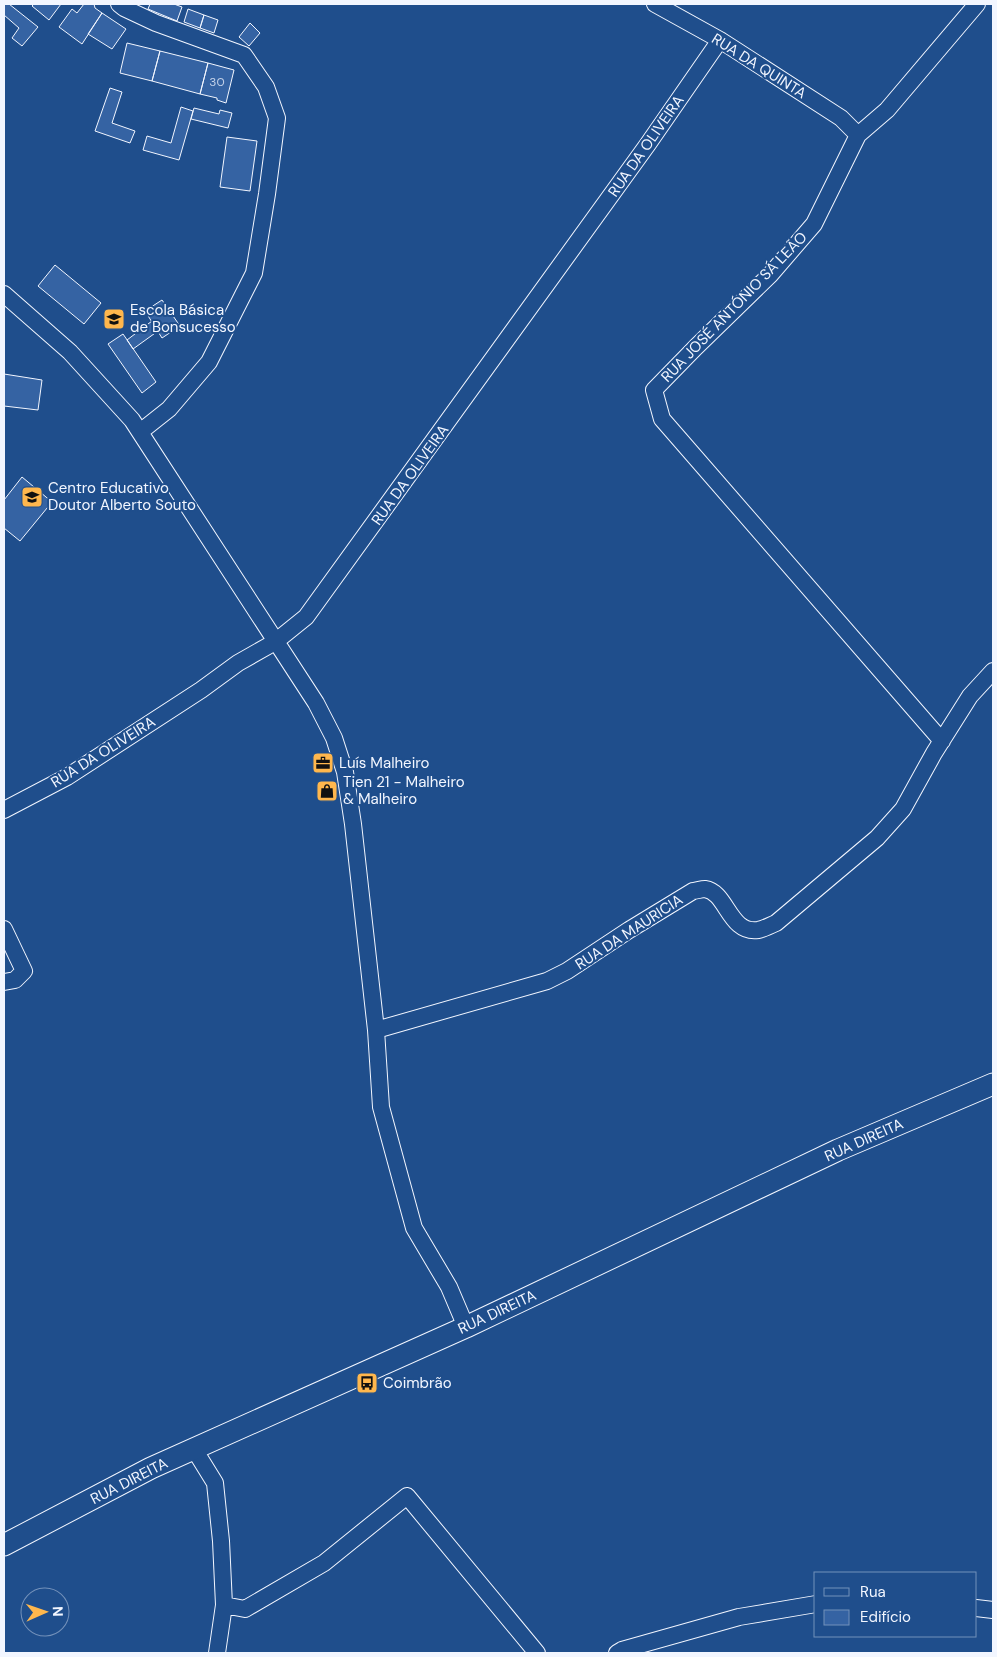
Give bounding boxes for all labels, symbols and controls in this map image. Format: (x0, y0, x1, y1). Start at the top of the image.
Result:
street label: RUA DA QUINTA (708, 29, 810, 103)
house number: 30 (209, 74, 225, 90)
street label: RUA DA OLIVEIRA (603, 91, 689, 201)
street label: RUA JOSÉ ANTÓNIO SÁ LEÃO (657, 227, 811, 387)
place label: Escola Básica de Bonsucesso (130, 300, 236, 337)
school or university icon: Escola Básica de Bonsucesso (102, 307, 126, 331)
street label: RUA DA OLIVEIRA (367, 421, 453, 529)
place label: Centro Educativo Doutor Alberto Souto (48, 478, 196, 515)
school or university icon: Centro Educativo Doutor Alberto Souto (20, 485, 44, 509)
street label: RUA DA OLIVEIRA (47, 712, 159, 792)
office icon: Luís Malheiro (311, 751, 335, 775)
place label: Luís Malheiro (339, 753, 429, 773)
place label: Tien 21 - Malheiro & Malheiro (343, 772, 465, 809)
shop icon: Tien 21 - Malheiro & Malheiro (315, 779, 339, 803)
street label: RUA DA MAURICIA (571, 890, 687, 974)
street label: RUA DIREITA (821, 1114, 907, 1166)
street label: RUA DIREITA (455, 1285, 539, 1339)
bus stop icon: Coimbrão (355, 1371, 379, 1395)
place label: Coimbrão (383, 1373, 452, 1393)
street label: RUA DIREITA (87, 1453, 171, 1509)
legend (814, 1572, 977, 1637)
text: Rua (860, 1582, 886, 1602)
north arrow (20, 1587, 70, 1637)
text: N (49, 1606, 67, 1617)
text: Edifício (860, 1607, 911, 1627)

